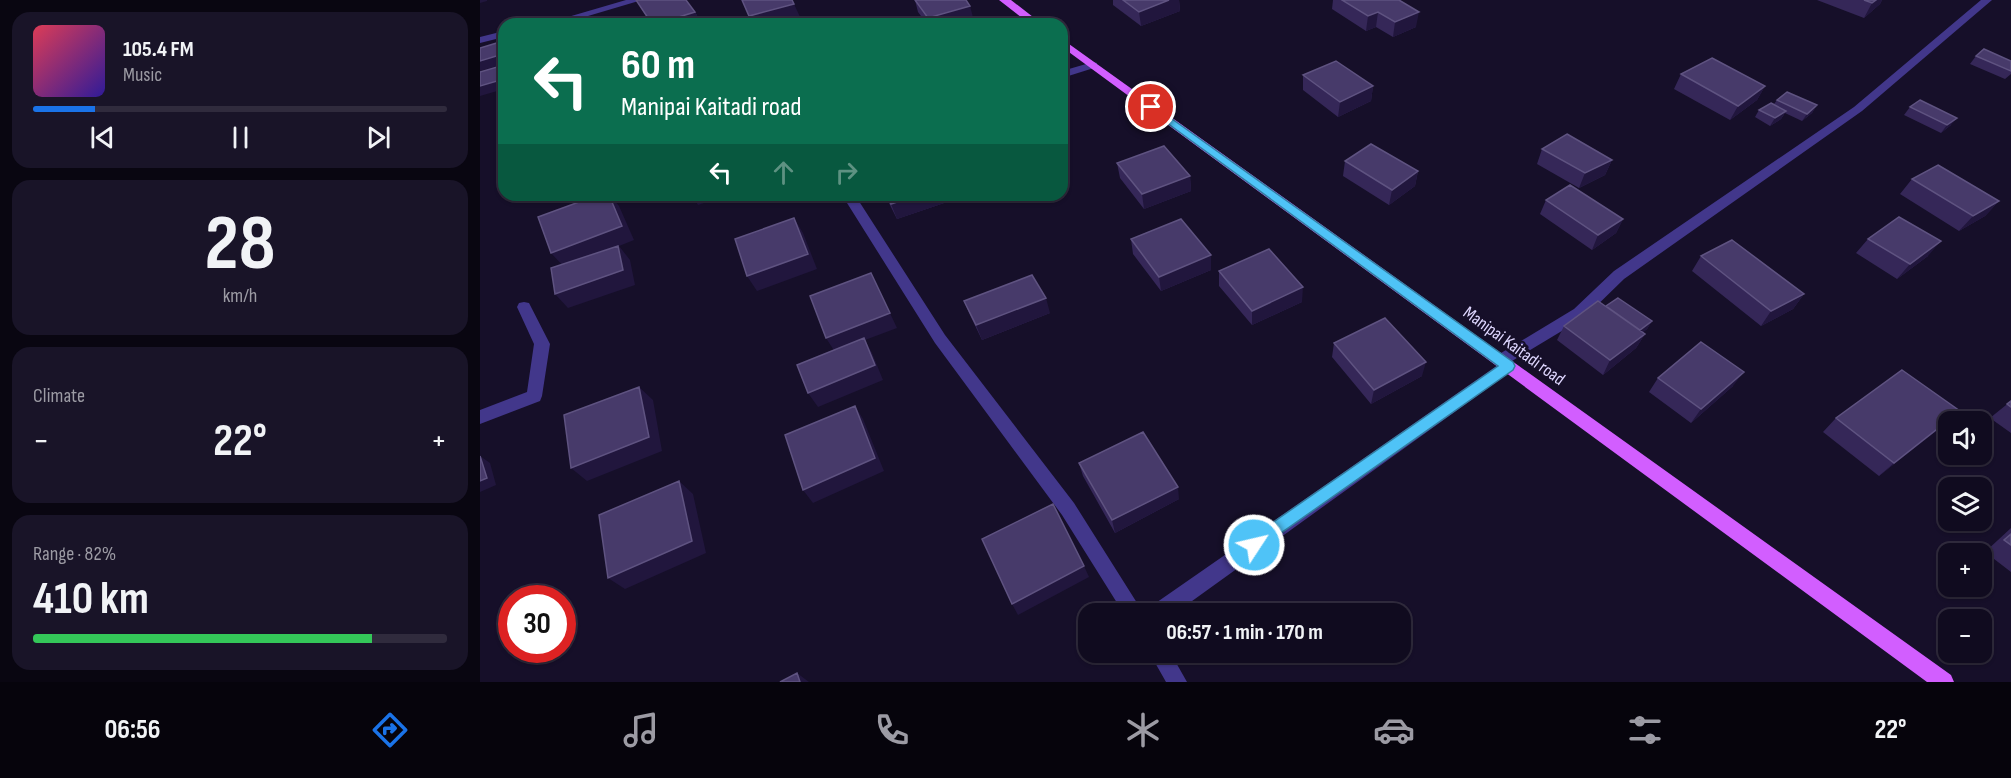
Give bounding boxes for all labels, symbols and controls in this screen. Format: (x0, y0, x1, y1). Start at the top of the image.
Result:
text: 105.4 FM (123, 36, 194, 63)
text: 60 m (621, 40, 695, 91)
icon: left (522, 42, 600, 120)
text: Music (123, 63, 162, 87)
pin (1125, 81, 1176, 132)
icon: arrive (1134, 90, 1167, 123)
text: Manipai Kaitadi road (621, 91, 802, 123)
icon: previous (86, 121, 119, 154)
icon: pause (224, 121, 257, 154)
icon: next (362, 121, 395, 154)
icon: left (704, 156, 737, 189)
icon: ahead (767, 156, 800, 189)
icon: right (830, 156, 863, 189)
text: 28 (205, 198, 275, 291)
text: km/h (223, 284, 257, 308)
street label: Manipai Kaitadi road (1459, 302, 1569, 390)
text: Climate (33, 384, 85, 408)
map controls (1938, 411, 1992, 663)
button: sound (1938, 411, 1992, 465)
text: 22° (213, 414, 267, 469)
text: − (33, 421, 49, 461)
text: + (431, 421, 447, 461)
button: layers (1938, 477, 1992, 531)
position arrow (1222, 513, 1286, 577)
text: Range · 82% (33, 542, 116, 566)
button: + (1938, 543, 1992, 597)
text: 410 km (33, 572, 149, 627)
speed limit sign: 30 (498, 585, 576, 663)
button: − (1938, 609, 1992, 663)
text: 06:57 · 1 min · 170 m (1166, 619, 1323, 646)
icon: directions (369, 709, 411, 751)
icon: music (620, 709, 662, 751)
icon: phone (871, 709, 913, 751)
icon: climate (1122, 709, 1164, 751)
icon: car (1373, 709, 1415, 751)
icon: filters (1624, 709, 1666, 751)
text: 06:56 (104, 714, 161, 746)
text: 22° (1874, 714, 1907, 746)

